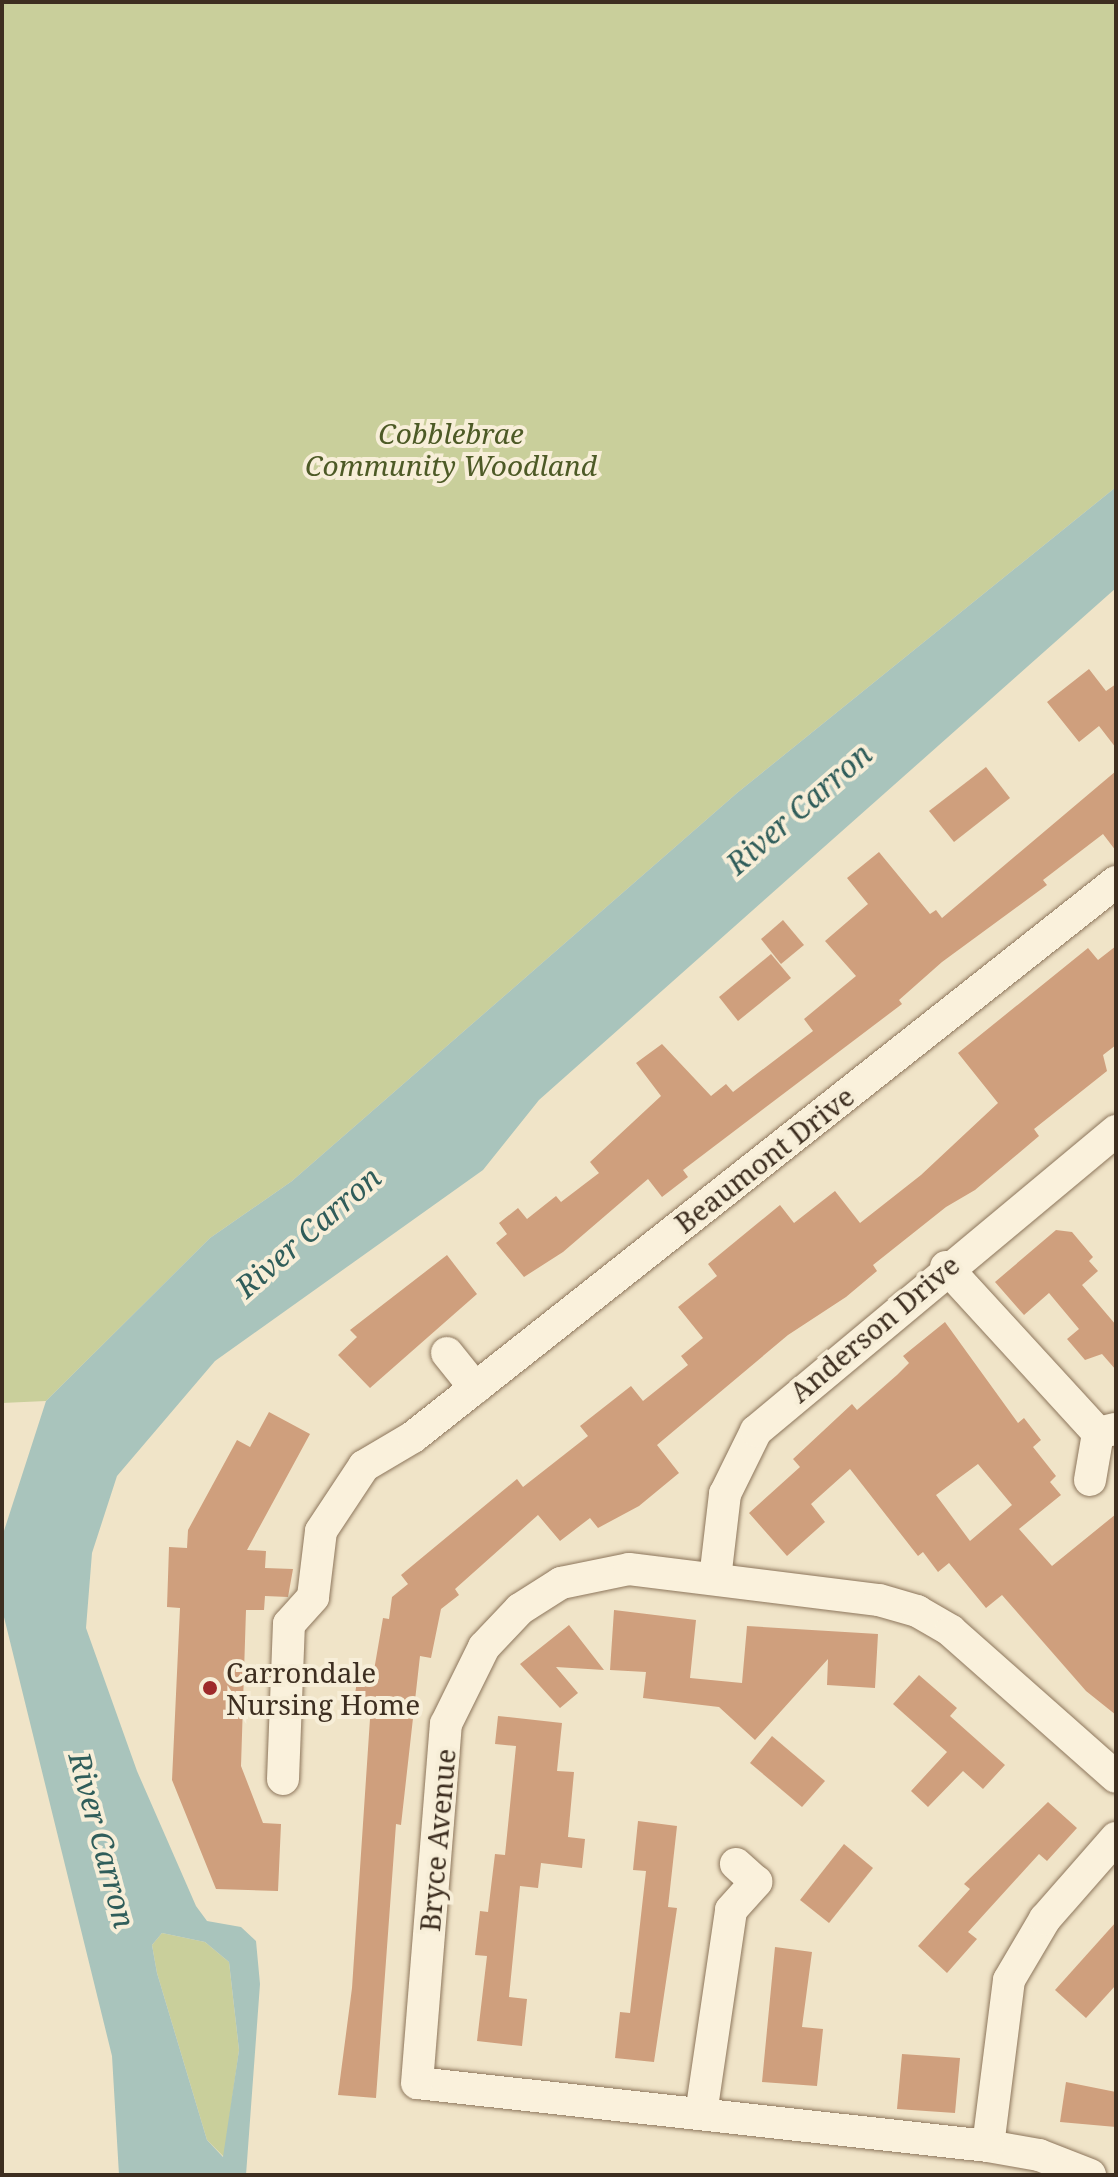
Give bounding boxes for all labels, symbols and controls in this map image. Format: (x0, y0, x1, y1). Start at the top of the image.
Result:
park label: Cobblebrae Community Woodland (305, 416, 597, 482)
water label: River Carron (719, 736, 879, 882)
street label: Beaumont Drive (668, 1079, 860, 1239)
water label: River Carron (228, 1159, 388, 1305)
street label: Anderson Drive (782, 1247, 966, 1409)
place label: Carrondale Nursing Home (226, 1655, 420, 1721)
marker: Carrondale Nursing Home (201, 1679, 219, 1697)
street label: Bryce Avenue (412, 1747, 462, 1933)
water label: River Carron (61, 1748, 143, 1932)

